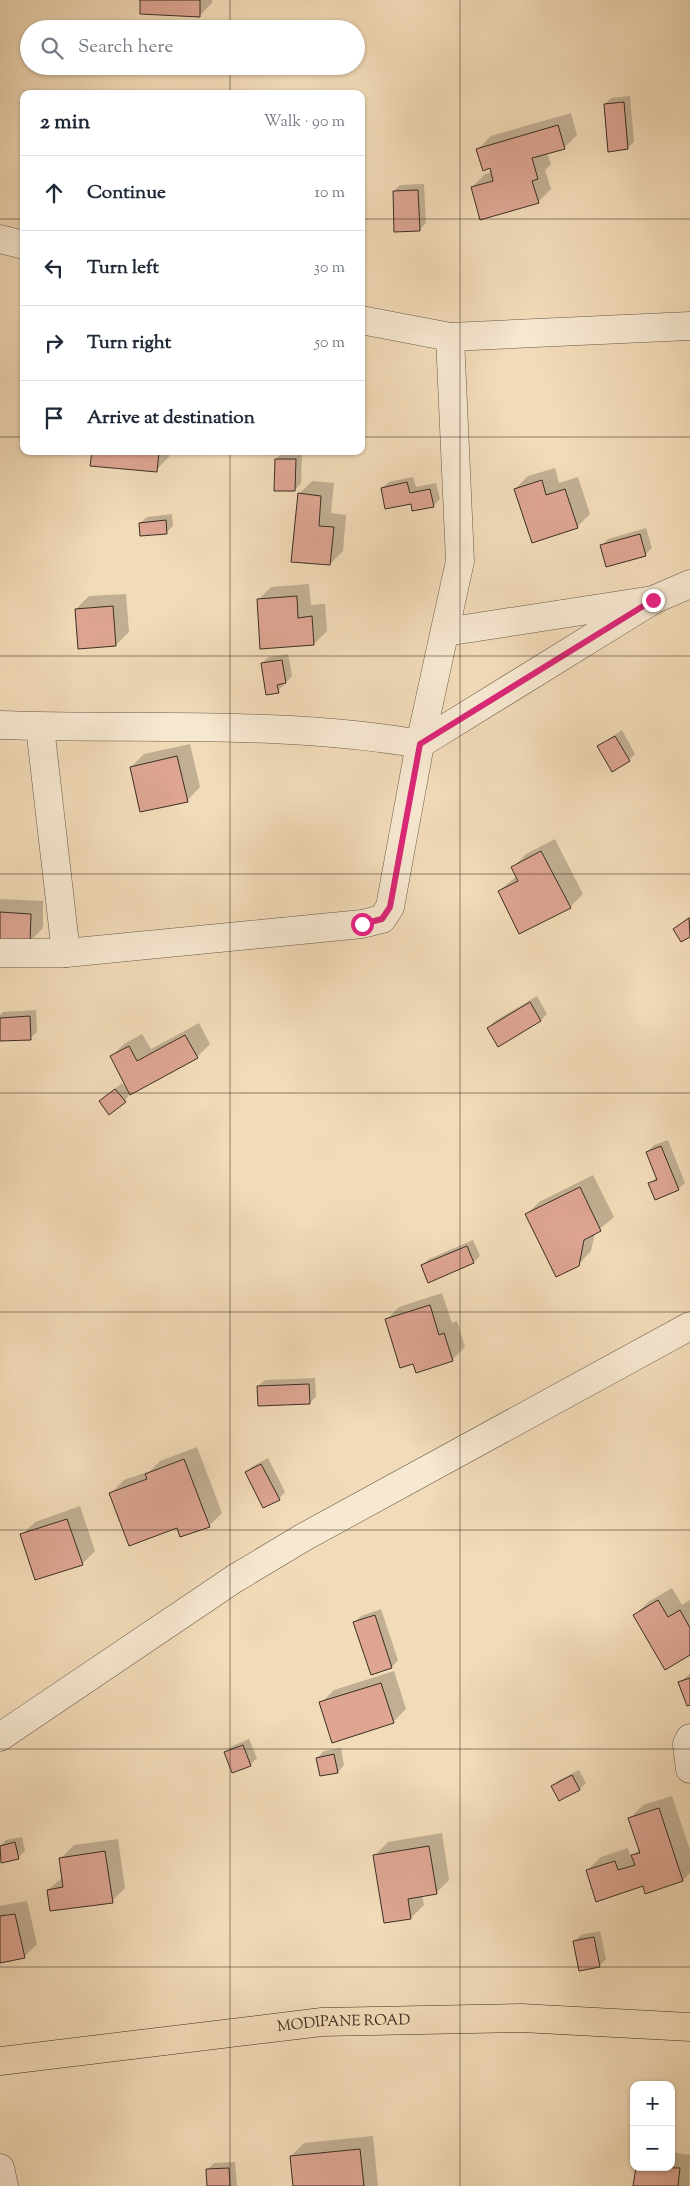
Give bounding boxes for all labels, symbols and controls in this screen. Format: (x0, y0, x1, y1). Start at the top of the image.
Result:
search box (20, 20, 365, 75)
icon: search (38, 34, 66, 62)
text: Search here (78, 34, 173, 61)
text: 2 min (40, 108, 90, 138)
text: Walk · 90 m (264, 111, 345, 134)
icon: ahead (40, 179, 68, 207)
text: Continue (87, 180, 166, 207)
text: 10 m (315, 182, 345, 205)
icon: left (40, 254, 68, 282)
text: Turn left (87, 255, 159, 282)
text: 30 m (314, 257, 345, 280)
icon: right (40, 329, 68, 357)
text: Turn right (87, 330, 171, 357)
text: 50 m (314, 332, 345, 355)
icon: arrive (40, 404, 68, 432)
text: Arrive at destination (87, 405, 255, 432)
route end (642, 589, 665, 612)
route start (351, 913, 374, 936)
street label: MODIPANE ROAD (276, 2010, 411, 2038)
map controls (630, 2081, 675, 2171)
button: + (630, 2081, 675, 2126)
button: − (630, 2126, 675, 2171)

